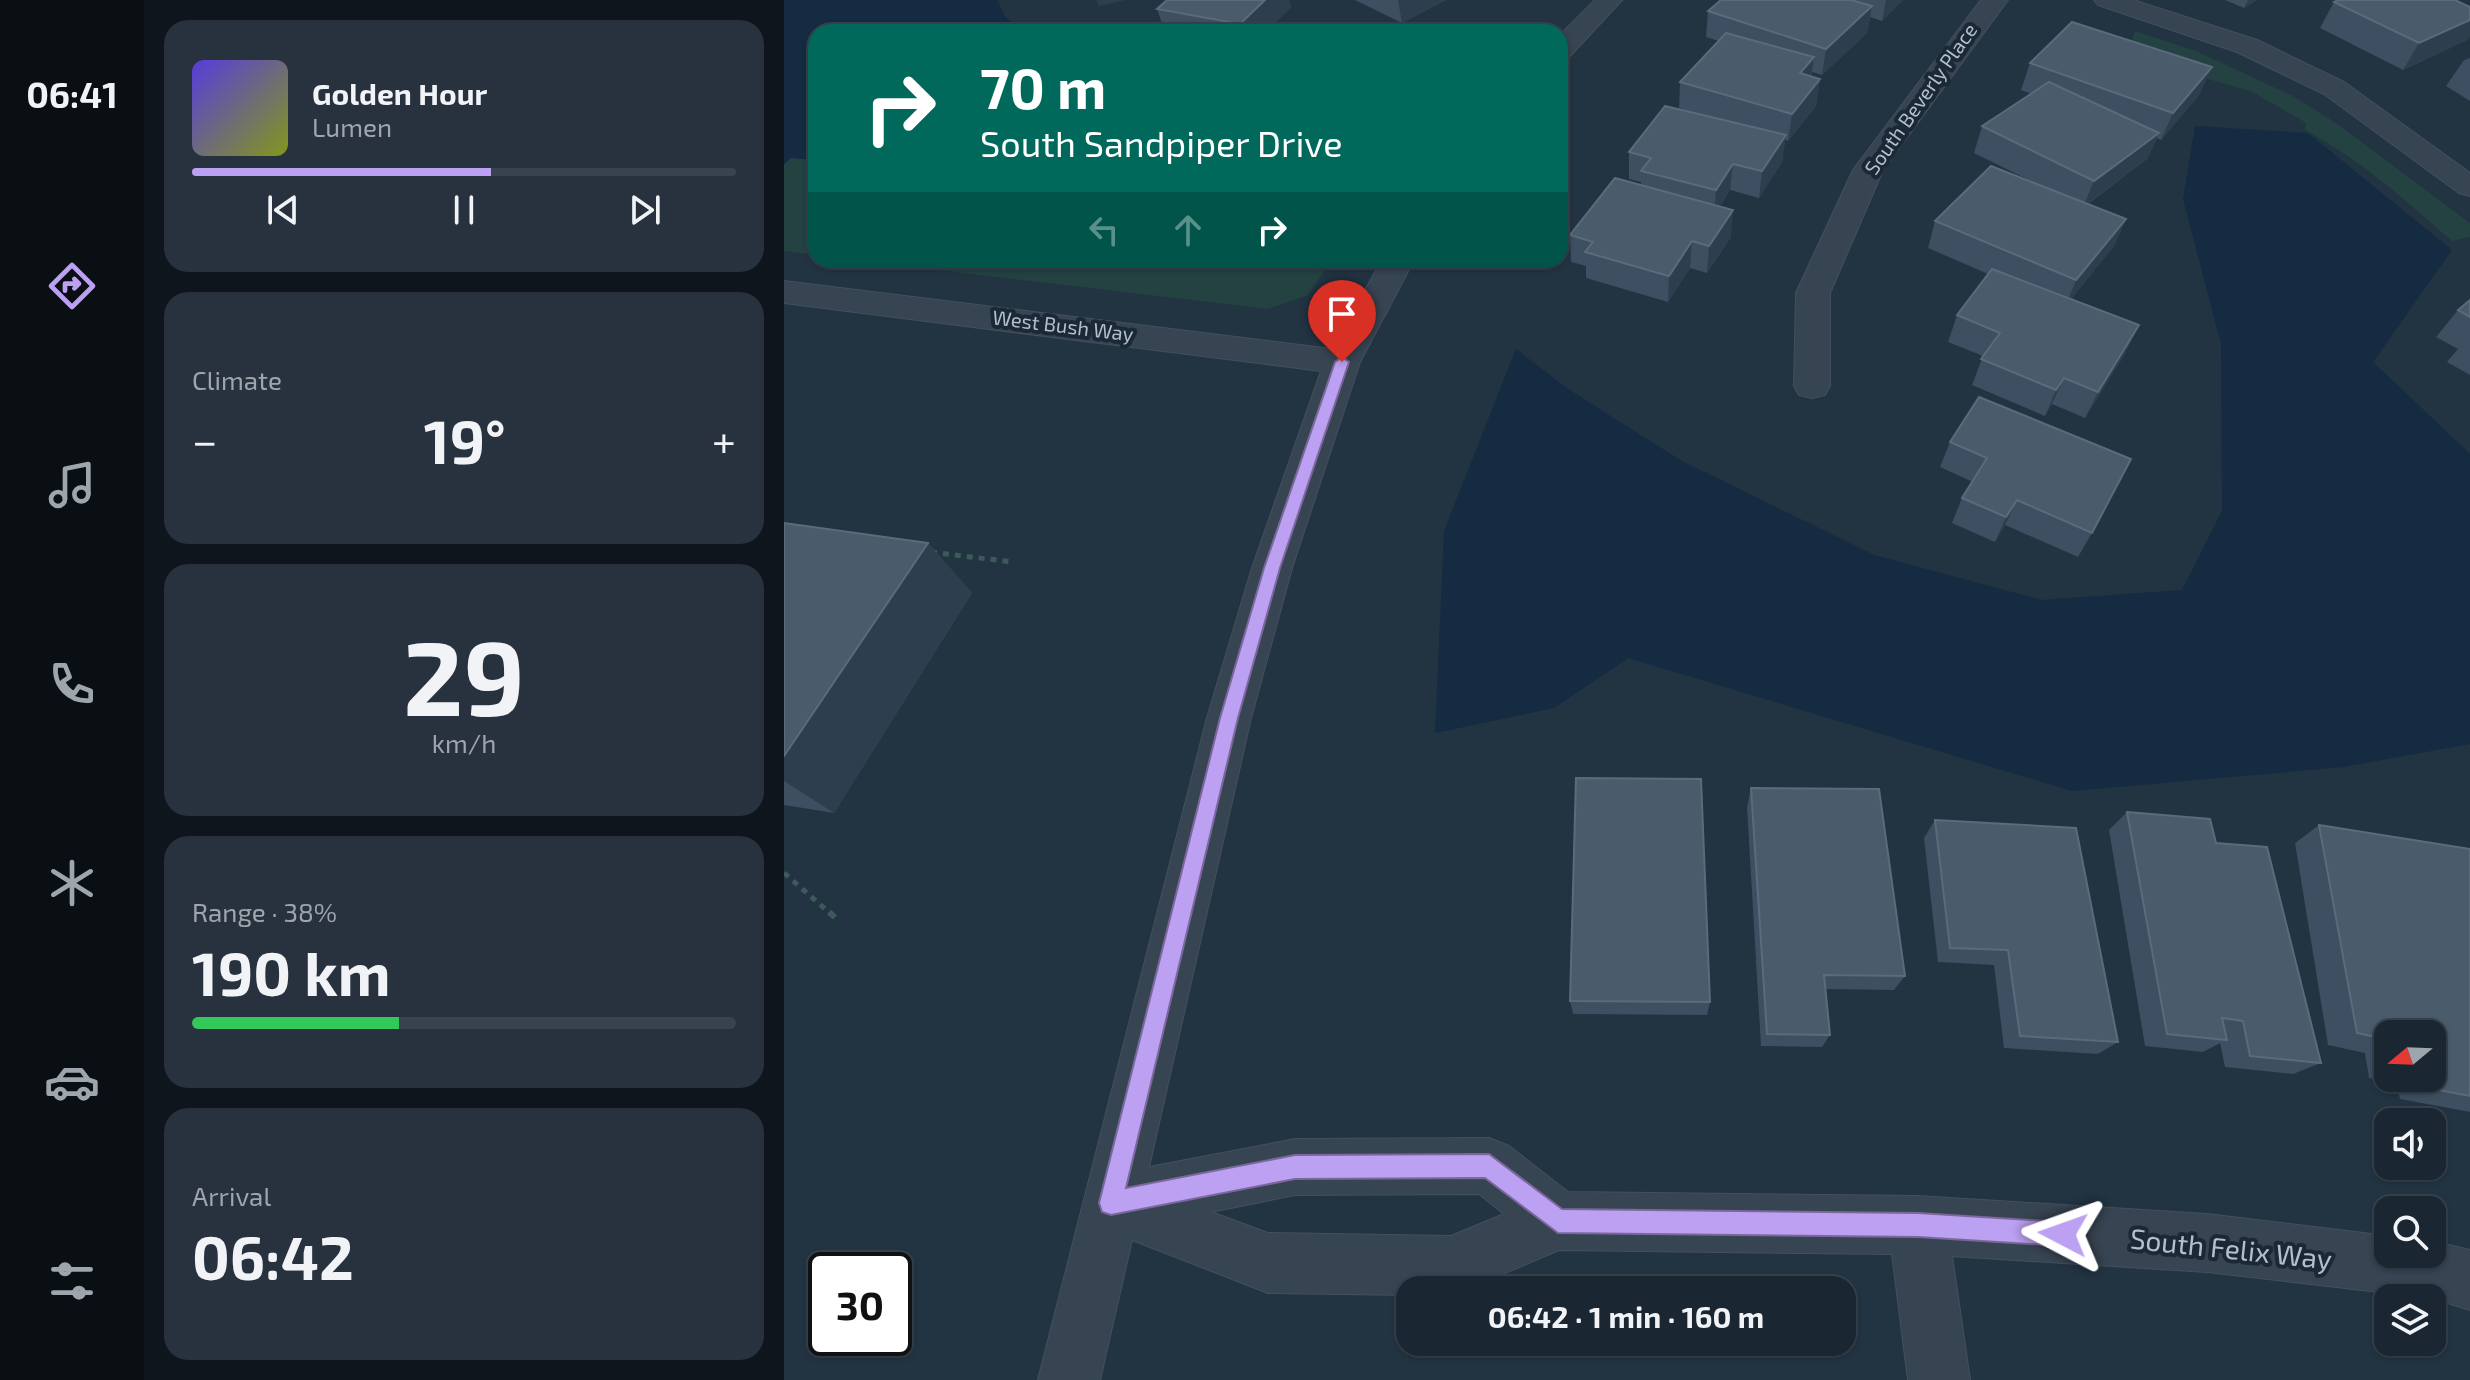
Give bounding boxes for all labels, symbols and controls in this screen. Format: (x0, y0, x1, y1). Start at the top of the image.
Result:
street label: South Beverly Place (1859, 18, 1981, 179)
text: 70 m (980, 53, 1106, 120)
icon: right (848, 56, 952, 160)
text: 06:41 (26, 72, 118, 115)
text: Golden Hour (312, 75, 487, 111)
text: Lumen (312, 111, 392, 142)
text: South Sandpiper Drive (980, 121, 1343, 164)
icon: previous (261, 188, 305, 232)
icon: pause (442, 188, 486, 232)
icon: next (623, 188, 667, 232)
icon: left (1082, 208, 1126, 252)
icon: ahead (1166, 208, 1210, 252)
icon: right (1250, 208, 1294, 252)
icon: directions (44, 258, 100, 314)
pin (1308, 280, 1376, 362)
icon: arrive (1320, 292, 1364, 336)
street label: West Bush Way (991, 304, 1135, 346)
text: Climate (192, 364, 282, 395)
text: 19° (424, 404, 506, 476)
text: − (192, 413, 218, 466)
text: + (712, 413, 736, 466)
icon: music (44, 457, 100, 513)
text: 29 (403, 612, 525, 737)
icon: phone (44, 656, 100, 712)
text: km/h (432, 727, 496, 758)
icon: climate (44, 855, 100, 911)
text: Range · 38% (192, 896, 337, 927)
text: 190 km (192, 936, 391, 1008)
north arrow (2374, 1020, 2446, 1092)
map controls (2374, 1020, 2446, 1356)
icon: car (44, 1054, 100, 1110)
button: sound (2374, 1108, 2446, 1180)
text: Arrival (192, 1180, 271, 1211)
position arrow (2021, 1192, 2105, 1276)
button: search (2374, 1196, 2446, 1268)
text: 06:42 (192, 1220, 354, 1292)
street label: South Felix Way (2129, 1221, 2334, 1276)
speed limit sign: 30 (808, 1252, 912, 1356)
icon: filters (44, 1253, 100, 1309)
button: layers (2374, 1284, 2446, 1356)
text: 06:42 · 1 min · 160 m (1488, 1298, 1764, 1334)

